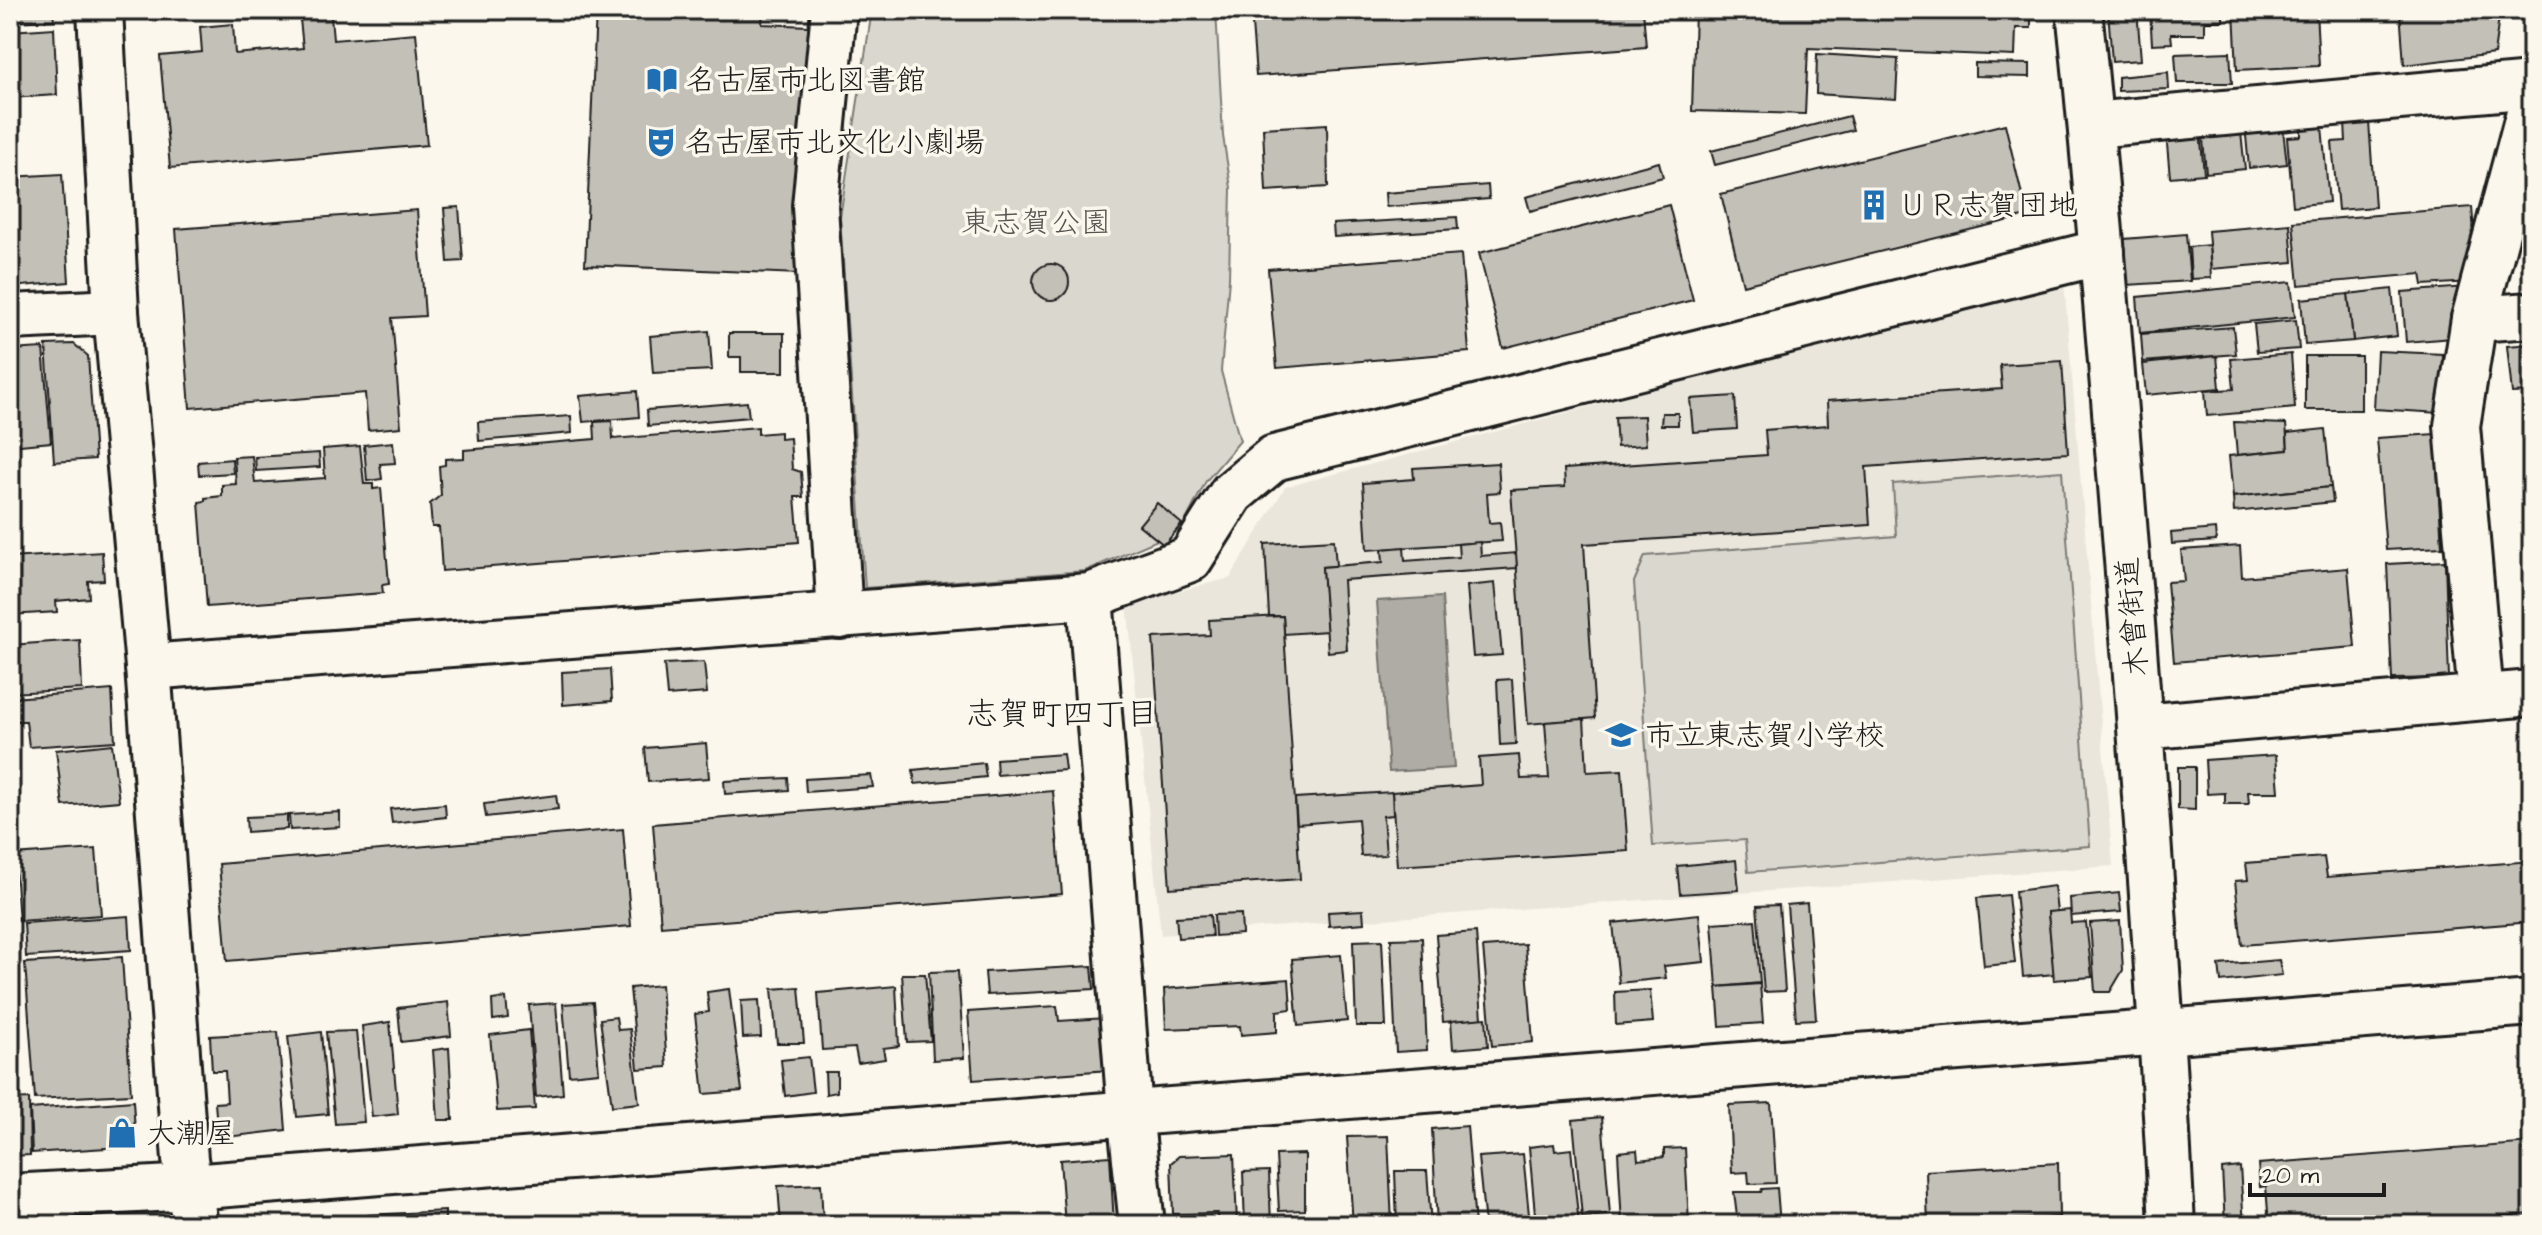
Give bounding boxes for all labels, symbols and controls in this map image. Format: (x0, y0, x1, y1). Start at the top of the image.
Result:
place label: 名古屋市北図書館 (686, 60, 926, 102)
library icon: 名古屋市北図書館 (645, 63, 679, 97)
place label: 名古屋市北文化小劇場 (685, 122, 985, 164)
theatre icon: 名古屋市北文化小劇場 (644, 125, 678, 159)
place label: ＵＲ志賀団地 (1898, 185, 2078, 227)
building icon: ＵＲ志賀団地 (1857, 188, 1891, 222)
park label: 東志賀公園 (961, 202, 1111, 244)
street label: 木曾街道 (2107, 555, 2159, 679)
district label: 志賀町四丁目 (966, 692, 1158, 737)
place label: 市立東志賀小学校 (1645, 715, 1885, 757)
school or university icon: 市立東志賀小学校 (1604, 718, 1638, 752)
place label: 大潮屋 (146, 1113, 236, 1155)
shop icon: 大潮屋 (105, 1116, 139, 1150)
scale bar (2250, 1147, 2384, 1197)
text: 20 m (2262, 1159, 2319, 1193)

